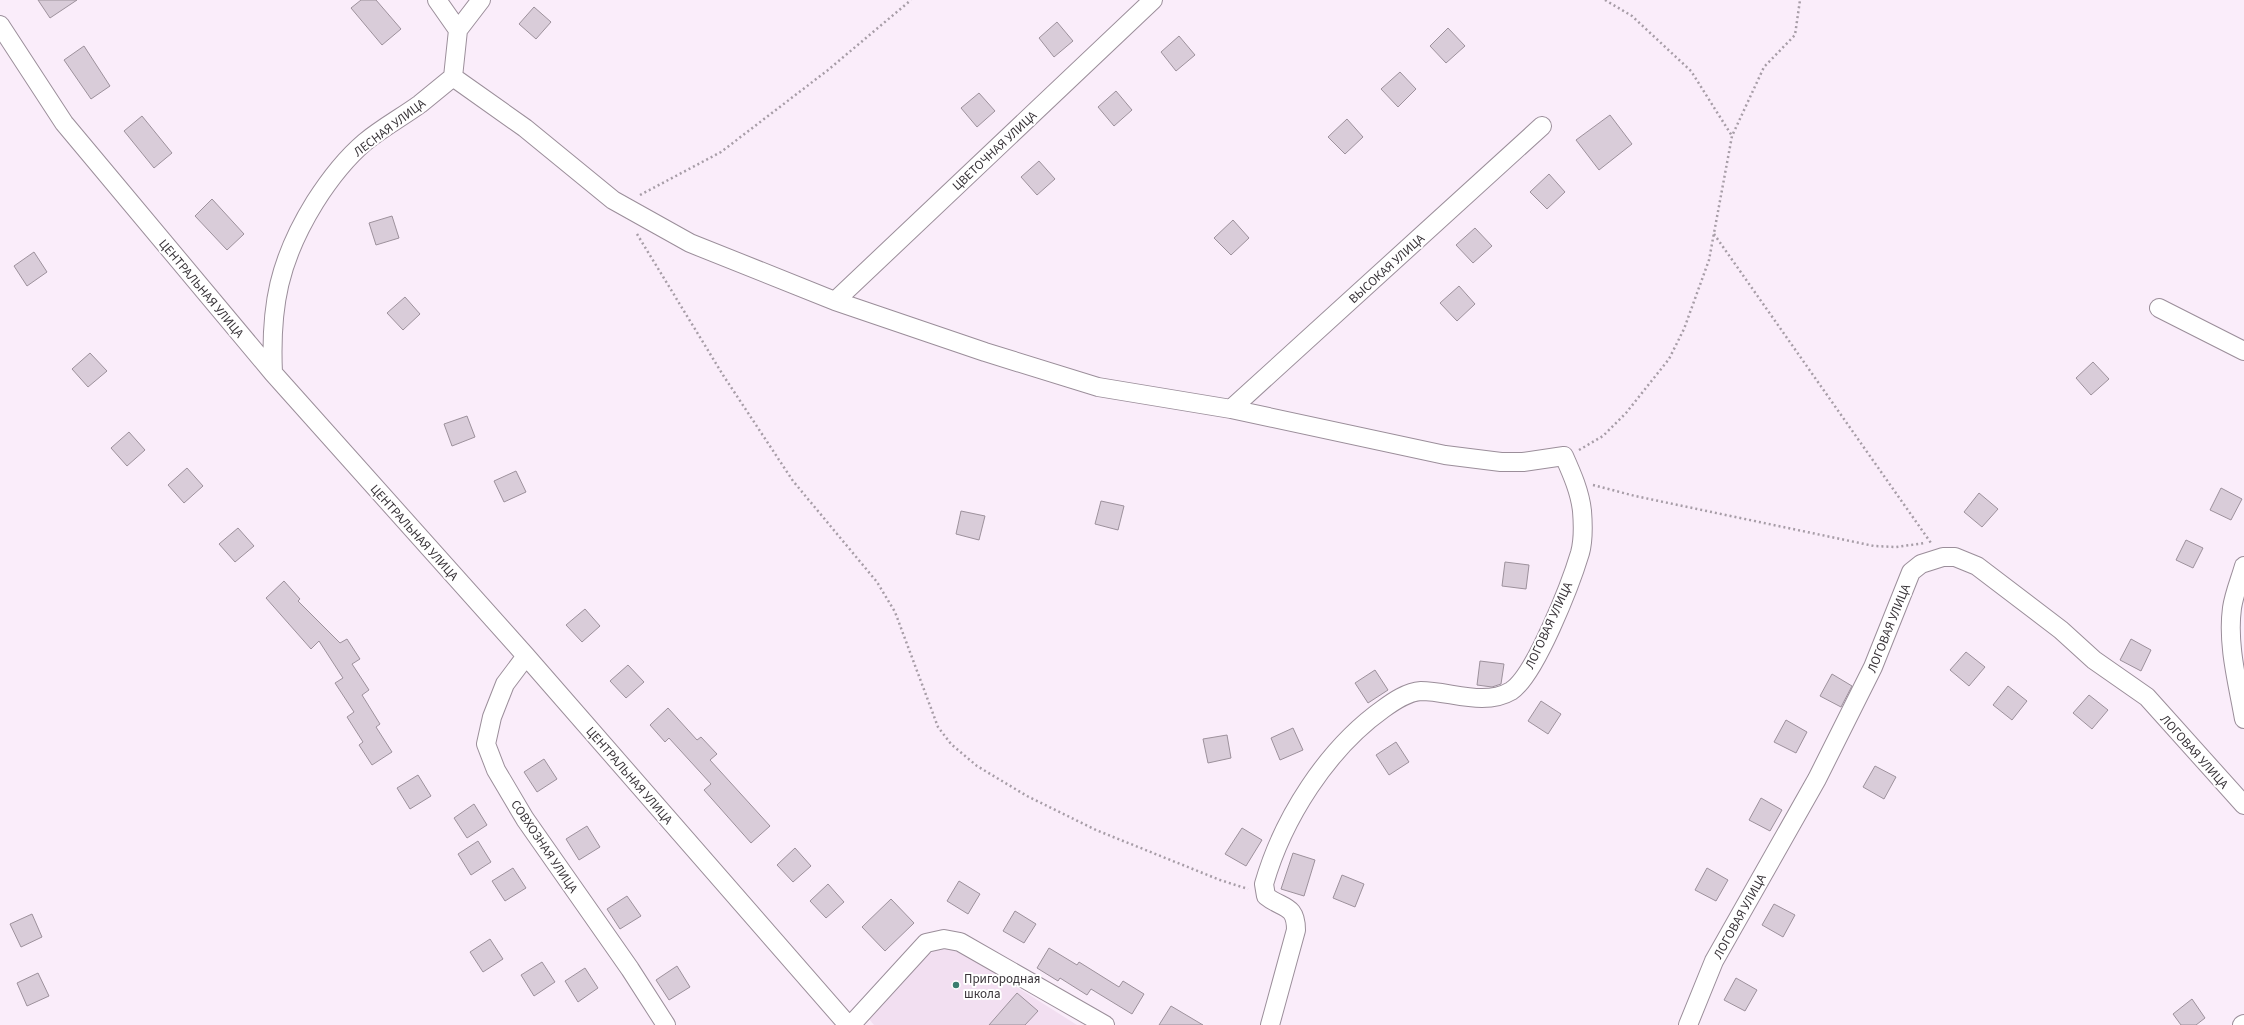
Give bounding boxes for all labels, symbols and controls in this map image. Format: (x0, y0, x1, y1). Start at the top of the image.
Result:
street label: ЛЕСНАЯ УЛИЦА (350, 94, 430, 161)
street label: ЦВЕТОЧНАЯ УЛИЦА (948, 106, 1042, 195)
street label: ВЫСОКАЯ УЛИЦА (1345, 229, 1429, 308)
street label: ЦЕНТРАЛЬНАЯ УЛИЦА (155, 235, 249, 343)
street label: ЦЕНТРАЛЬНАЯ УЛИЦА (366, 481, 463, 585)
street label: ЛОГОВАЯ УЛИЦА (1521, 578, 1577, 672)
street label: ЛОГОВАЯ УЛИЦА (1863, 580, 1915, 675)
street label: ЛОГОВАЯ УЛИЦА (2156, 711, 2233, 793)
street label: ЦЕНТРАЛЬНАЯ УЛИЦА (582, 723, 677, 829)
street label: СОВХОЗНАЯ УЛИЦА (506, 796, 583, 897)
street label: ЛОГОВАЯ УЛИЦА (1709, 870, 1771, 962)
place label: Пригородная школа (964, 970, 1041, 1003)
marker: Пригородная школа (951, 980, 961, 990)

